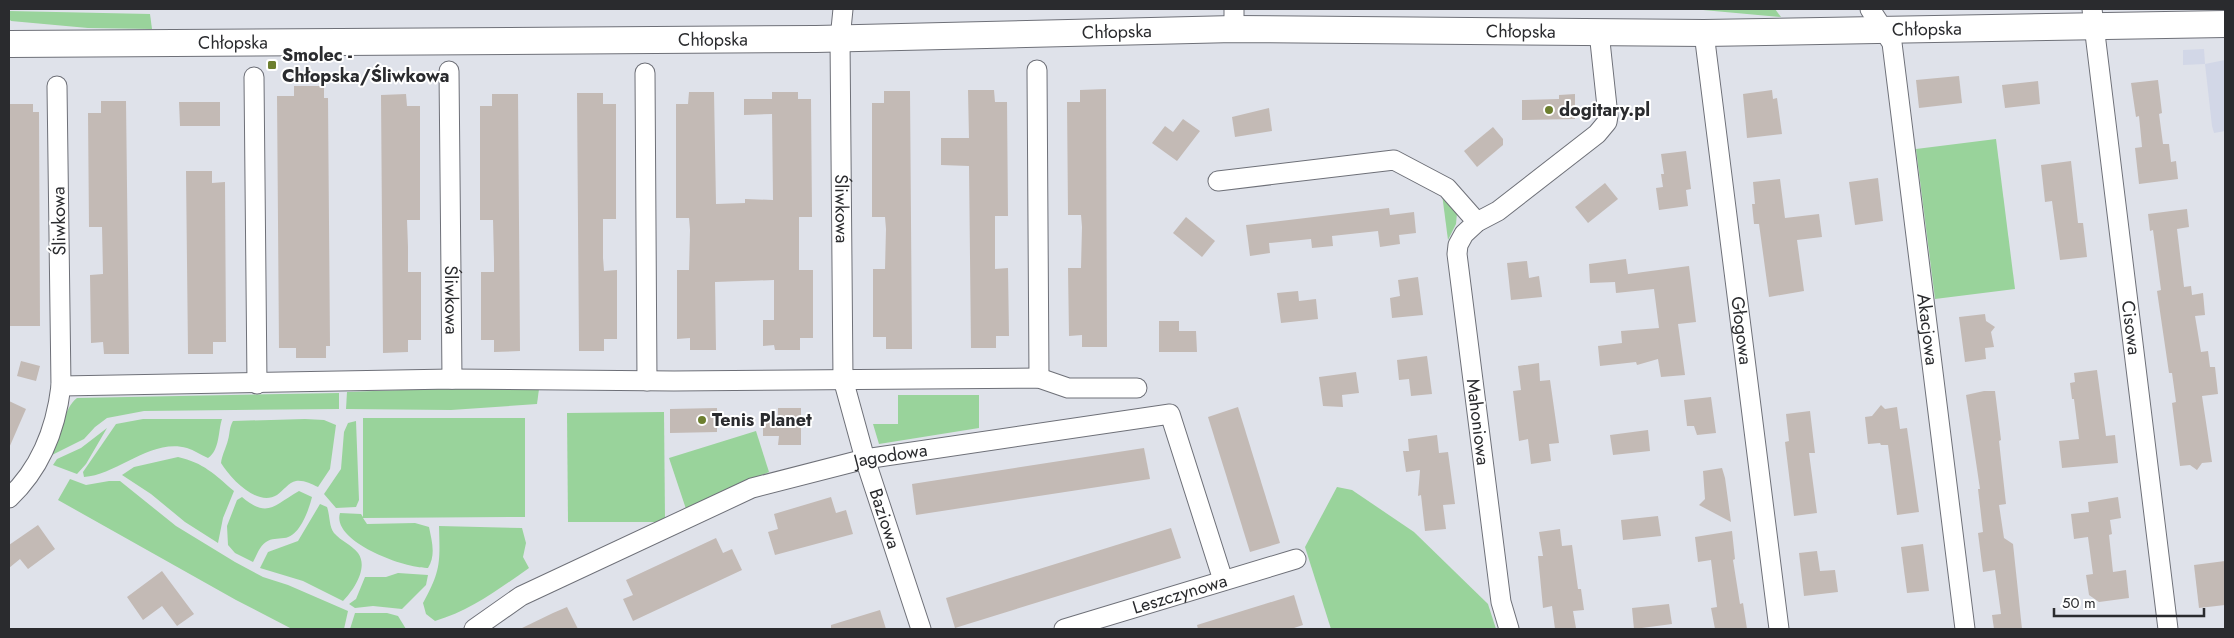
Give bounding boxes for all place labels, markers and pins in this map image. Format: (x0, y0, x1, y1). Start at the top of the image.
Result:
place label: Smolec - Chłopska/Śliwkowa (282, 42, 449, 89)
marker: Smolec - Chłopska/Śliwkowa (266, 59, 278, 71)
place label: dogitary.pl (1559, 97, 1650, 123)
marker: dogitary.pl (1543, 104, 1555, 116)
place label: Tenis Planet (712, 407, 812, 433)
marker: Tenis Planet (696, 414, 708, 426)

